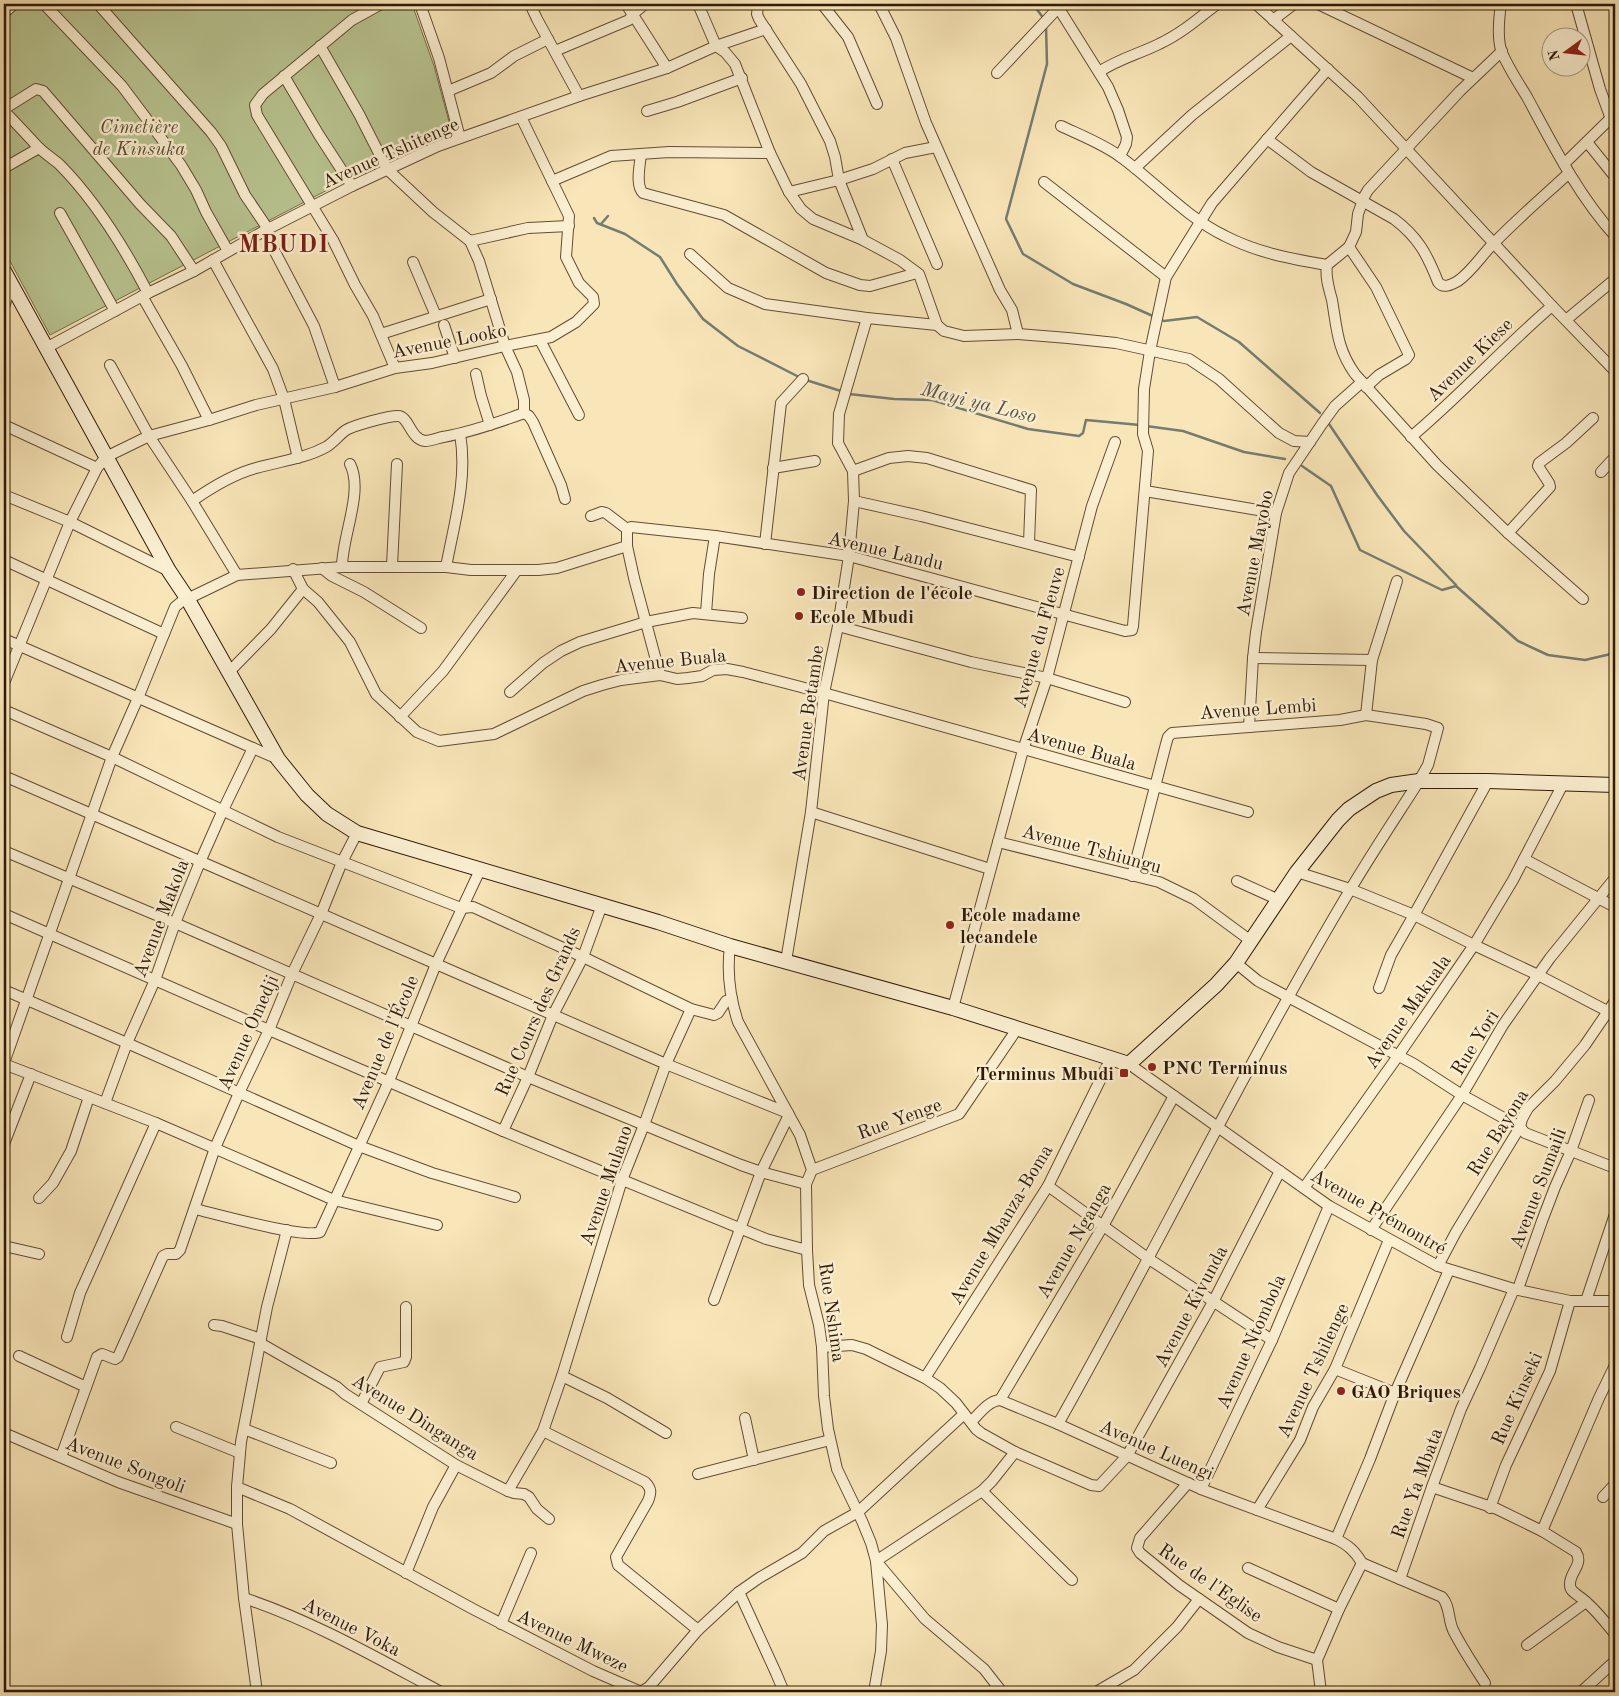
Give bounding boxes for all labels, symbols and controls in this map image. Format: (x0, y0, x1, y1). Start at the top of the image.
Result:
north arrow (1542, 28, 1592, 78)
text: N (1546, 48, 1563, 62)
street label: Avenue Tshitenge (320, 116, 462, 193)
park label: Cimetière de Kinsuka (92, 119, 186, 160)
district label: MBUDI (238, 234, 330, 258)
street label: Avenue Kiese (1424, 315, 1517, 406)
street label: Avenue Looko (390, 322, 508, 363)
water label: Mayi ya Loso (918, 380, 1038, 428)
street label: Avenue Mayobo (1235, 489, 1278, 618)
street label: Avenue Landu (826, 530, 945, 575)
street label: Avenue du Fleuve (1011, 565, 1070, 710)
place label: Direction de l'école (811, 585, 973, 604)
marker: Direction de l'école (795, 586, 807, 598)
place label: Ecole Mbudi (809, 609, 914, 628)
marker: Ecole Mbudi (793, 610, 805, 622)
street label: Avenue Betambe (791, 644, 828, 783)
street label: Avenue Buala (613, 647, 728, 678)
street label: Avenue Lembi (1199, 697, 1317, 724)
street label: Avenue Buala (1024, 726, 1139, 775)
street label: Avenue Tshiungu (1019, 823, 1163, 878)
street label: Avenue Makola (131, 857, 194, 981)
place label: Ecole madame lecandele (960, 907, 1081, 948)
marker: Ecole madame lecandele (944, 919, 956, 931)
street label: Rue Cours des Grands (493, 925, 585, 1099)
street label: Avenue Makuala (1363, 951, 1456, 1073)
street label: Avenue de l'École (346, 971, 423, 1113)
street label: Avenue Omedji (215, 973, 283, 1093)
street label: Rue Yori (1449, 1007, 1503, 1079)
place label: PNC Terminus (1162, 1060, 1287, 1079)
marker: PNC Terminus (1146, 1061, 1158, 1073)
place label: Terminus Mbudi (976, 1066, 1114, 1085)
marker: Terminus Mbudi (1118, 1067, 1130, 1079)
street label: Rue Bayona (1465, 1086, 1534, 1180)
street label: Rue Yenge (855, 1096, 945, 1144)
street label: Avenue Mulano (578, 1123, 637, 1248)
street label: Avenue Sumaili (1508, 1126, 1571, 1252)
street label: Avenue Mbanza-Boma (947, 1142, 1058, 1309)
street label: Avenue Prémontré (1307, 1167, 1449, 1260)
street label: Avenue Nganga (1034, 1180, 1116, 1302)
street label: Avenue Kivunda (1152, 1243, 1233, 1371)
street label: Rue Nshima (814, 1261, 847, 1364)
street label: Avenue Ntombola (1214, 1271, 1291, 1412)
street label: Avenue Tshilenge (1275, 1301, 1354, 1441)
street label: Rue Kinseki (1489, 1350, 1547, 1448)
street label: Avenue Dinganga (348, 1372, 482, 1465)
place label: GAO Briques (1351, 1384, 1461, 1403)
marker: GAO Briques (1335, 1385, 1347, 1397)
street label: Avenue Luengi (1096, 1418, 1216, 1485)
street label: Rue Ya Mbata (1390, 1425, 1447, 1542)
street label: Avenue Songoli (62, 1435, 188, 1498)
street label: Rue de l'Eglise (1154, 1541, 1265, 1627)
street label: Avenue Voka (299, 1595, 403, 1661)
street label: Avenue Mweze (513, 1607, 631, 1677)

